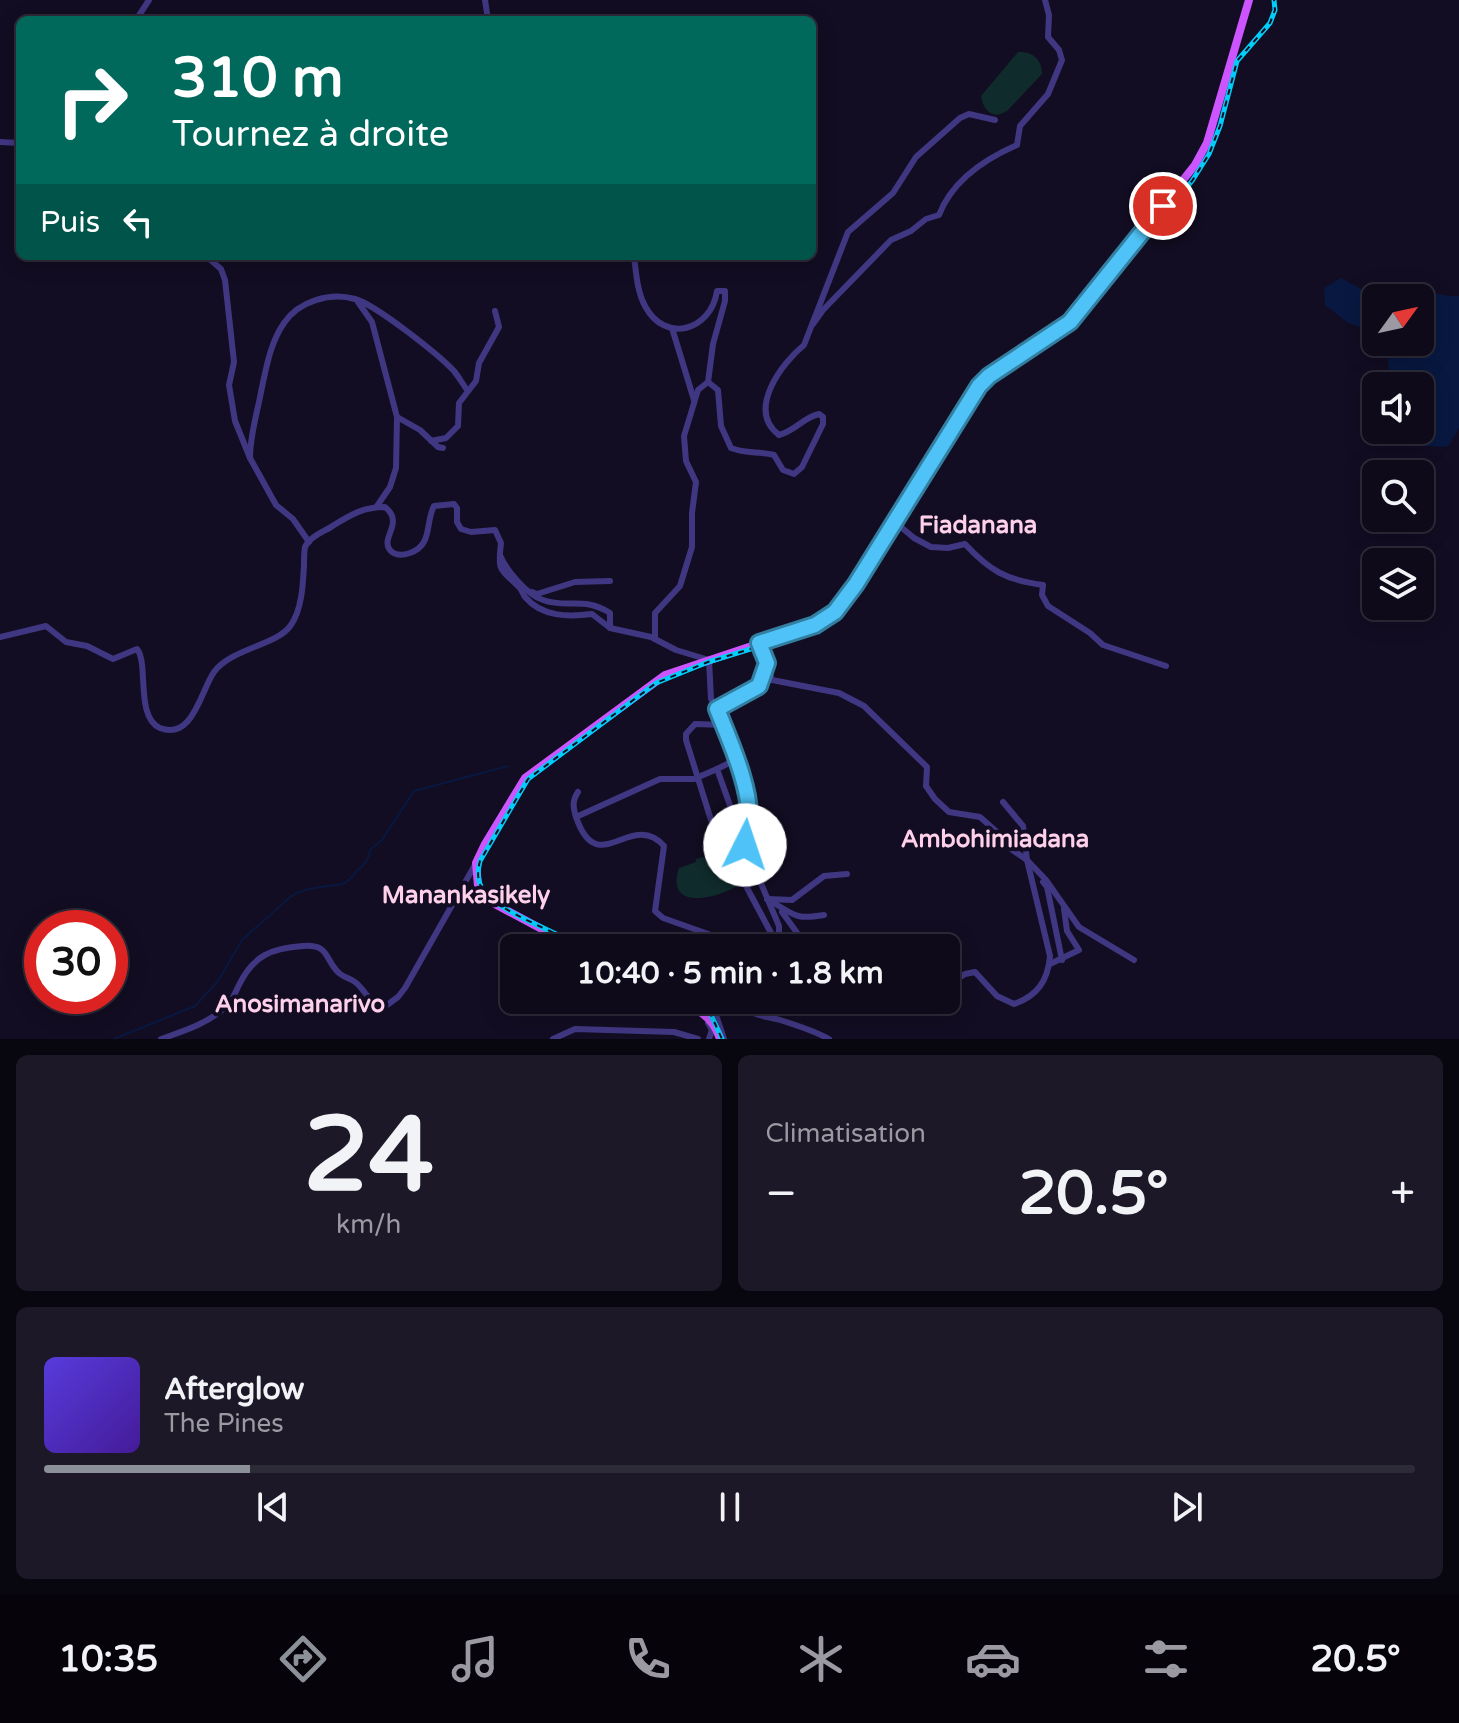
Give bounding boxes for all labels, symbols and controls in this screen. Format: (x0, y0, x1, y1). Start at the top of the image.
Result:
text: 310 m (172, 45, 343, 112)
icon: right (40, 48, 144, 152)
text: Tournez à droite (172, 113, 449, 156)
pin (1129, 172, 1197, 240)
icon: arrive (1141, 184, 1185, 228)
icon: left (116, 200, 160, 244)
text: Puis (40, 204, 100, 241)
north arrow (1362, 284, 1434, 356)
map controls (1362, 284, 1434, 620)
button: sound (1362, 372, 1434, 444)
button: search (1362, 460, 1434, 532)
district label: Fiadanana (919, 511, 1037, 540)
button: layers (1362, 548, 1434, 620)
position arrow (703, 803, 787, 887)
district label: Ambohimiadana (901, 825, 1089, 854)
district label: Manankasikely (382, 881, 550, 910)
speed limit sign: 30 (24, 910, 128, 1014)
text: 10:40 · 5 min · 1.8 km (577, 955, 883, 992)
district label: Anosimanarivo (215, 990, 385, 1019)
text: 24 (303, 1094, 434, 1219)
text: Climatisation (766, 1118, 926, 1149)
text: 20.5° (1018, 1158, 1169, 1230)
text: − (766, 1168, 797, 1221)
text: + (1390, 1168, 1415, 1221)
text: km/h (336, 1209, 401, 1240)
text: Afterglow (164, 1371, 304, 1408)
text: The Pines (164, 1408, 284, 1439)
icon: previous (251, 1485, 295, 1529)
icon: pause (708, 1485, 752, 1529)
icon: next (1165, 1485, 1209, 1529)
icon: directions (275, 1631, 331, 1687)
icon: music (447, 1631, 503, 1687)
icon: phone (620, 1631, 676, 1687)
icon: climate (793, 1631, 849, 1687)
icon: car (965, 1631, 1021, 1687)
icon: filters (1138, 1631, 1194, 1687)
text: 10:35 (58, 1638, 158, 1681)
text: 20.5° (1311, 1638, 1401, 1681)

